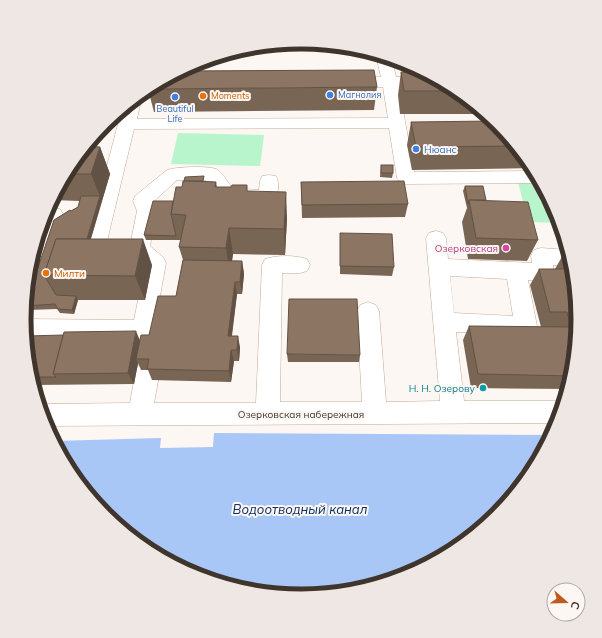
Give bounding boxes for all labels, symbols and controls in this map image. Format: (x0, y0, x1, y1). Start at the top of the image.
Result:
place label: Магнолия (338, 89, 381, 100)
place label: Moments (211, 90, 250, 101)
marker: Магнолия (325, 90, 335, 100)
marker: Moments (198, 91, 208, 101)
marker: Beautiful Life (170, 92, 180, 102)
place label: Beautiful Life (156, 103, 194, 124)
place label: Нюанс (424, 143, 457, 156)
marker: Нюанс (411, 144, 421, 154)
place label: Озерковская (435, 242, 498, 255)
marker: Озерковская (501, 243, 511, 253)
place label: Милти (54, 267, 85, 280)
marker: Милти (41, 268, 51, 278)
place label: Н. Н. Озерову (409, 382, 476, 395)
marker: Н. Н. Озерову (478, 383, 488, 393)
street label: Озерковская набережная (238, 408, 364, 421)
water label: Водоотводный канал (233, 501, 368, 517)
north arrow (546, 582, 586, 622)
text: С (567, 599, 583, 612)

